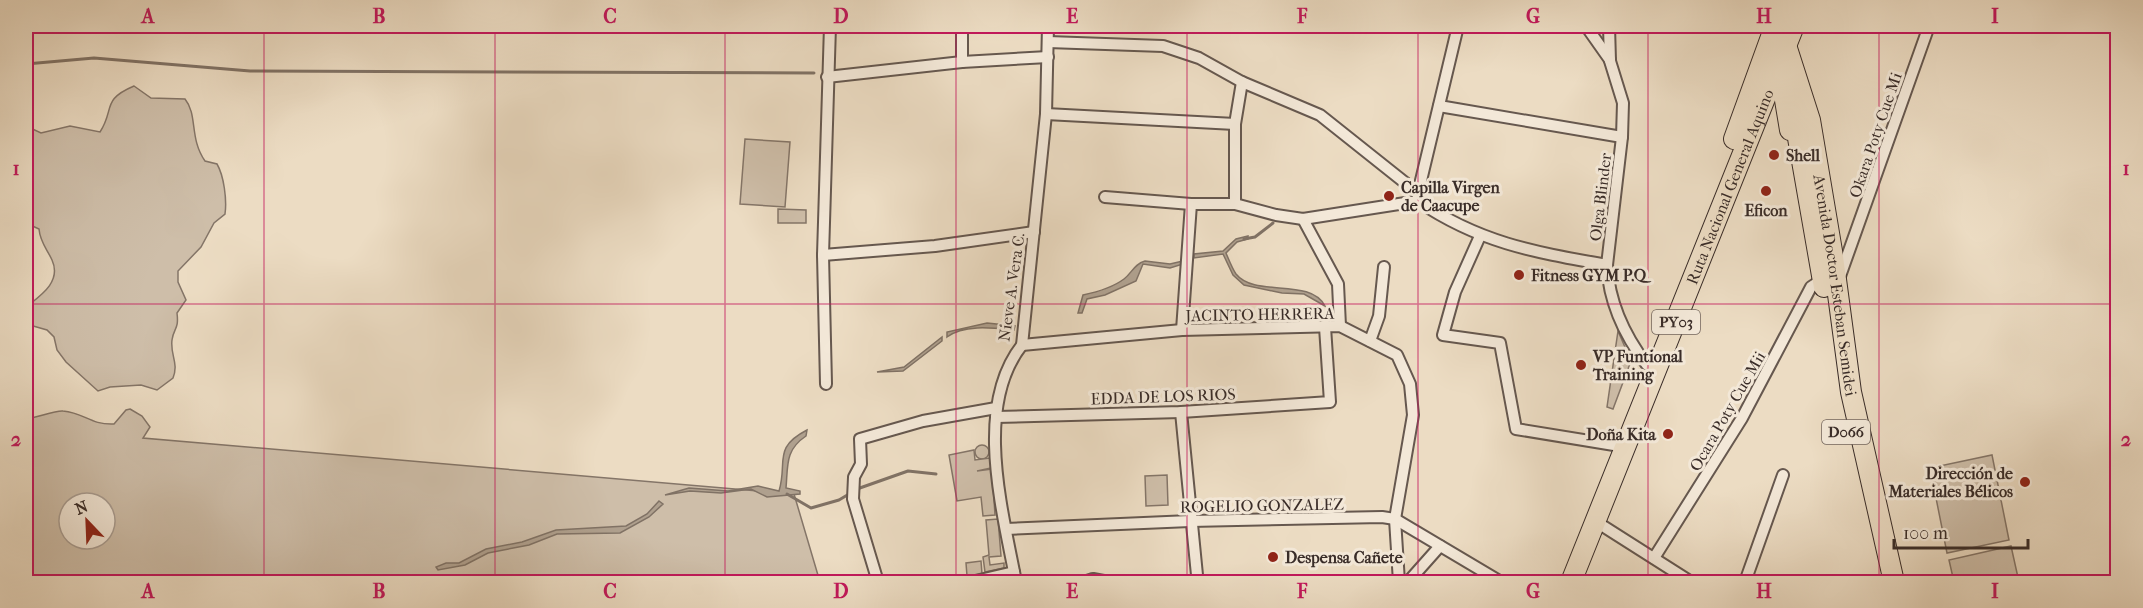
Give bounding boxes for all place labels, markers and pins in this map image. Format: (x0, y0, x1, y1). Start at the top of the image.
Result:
place label: Shell (1786, 146, 1820, 165)
marker: Shell (1767, 148, 1781, 162)
place label: Capilla Virgen de Caacupe (1401, 178, 1501, 216)
marker: Eficon (1759, 184, 1773, 198)
marker: Capilla Virgen de Caacupe (1382, 189, 1396, 203)
place label: Eficon (1744, 201, 1788, 220)
place label: Fitness GYM P.Q (1530, 266, 1652, 285)
marker: Fitness GYM P.Q (1512, 268, 1526, 282)
place label: VP Funtional Training (1592, 347, 1683, 385)
marker: VP Funtional Training (1574, 358, 1588, 372)
place label: Doña Kita (1586, 425, 1657, 444)
marker: Doña Kita (1661, 427, 1675, 441)
place label: Dirección de Materiales Bélicos (1887, 464, 2013, 501)
marker: Dirección de Materiales Bélicos (2018, 475, 2032, 489)
place label: Despensa Cañete (1285, 548, 1403, 568)
marker: Despensa Cañete (1266, 550, 1280, 564)

